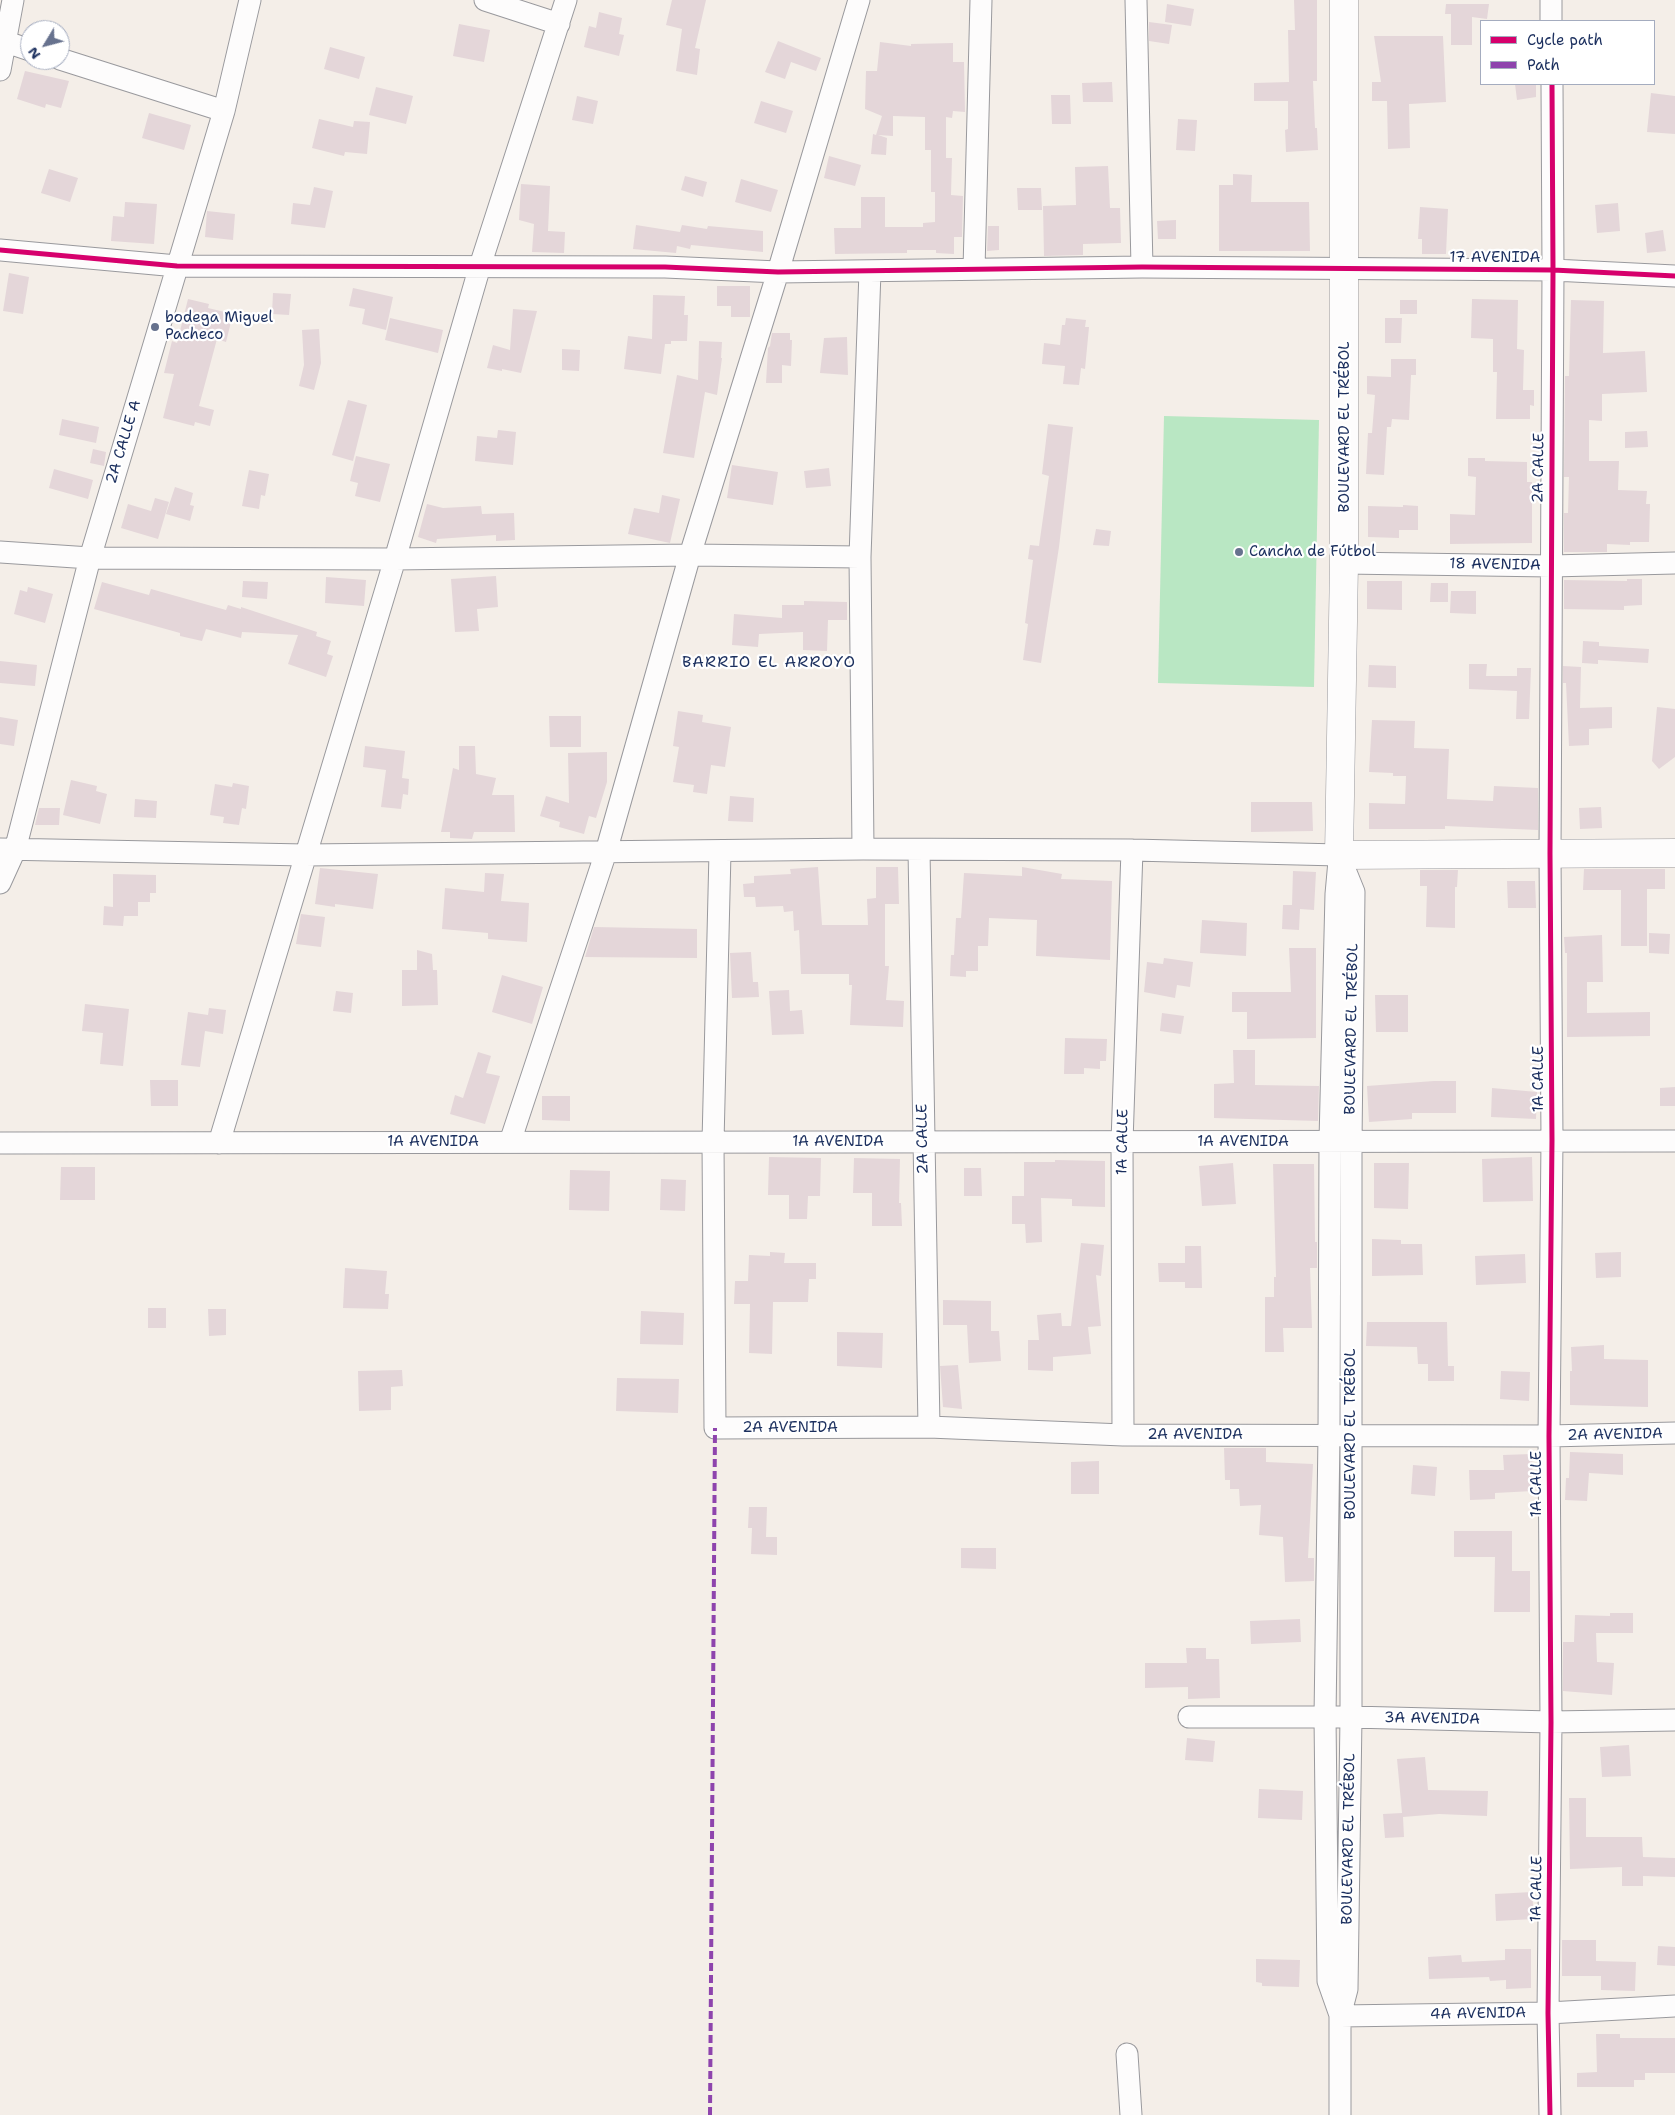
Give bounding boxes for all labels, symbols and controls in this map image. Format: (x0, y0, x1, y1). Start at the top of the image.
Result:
north arrow (20, 20, 70, 70)
legend (1480, 20, 1655, 85)
text: Cycle path (1527, 30, 1603, 50)
text: N (23, 44, 44, 63)
text: Path (1527, 55, 1560, 75)
street label: 17 AVENIDA (1450, 249, 1540, 267)
place label: bodega Miguel Pacheco (165, 309, 273, 344)
marker: bodega Miguel Pacheco (149, 321, 161, 333)
street label: BOULEVARD EL TRÉBOL (1336, 341, 1354, 513)
street label: 2A CALLE A (103, 398, 145, 486)
street label: 2A CALLE (1529, 433, 1549, 503)
place label: Cancha de Fútbol (1249, 543, 1376, 561)
marker: Cancha de Fútbol (1233, 546, 1245, 558)
street label: 18 AVENIDA (1449, 555, 1541, 575)
district label: BARRIO EL ARROYO (680, 653, 858, 673)
street label: BOULEVARD EL TRÉBOL (1342, 943, 1362, 1115)
street label: 1A CALLE (1530, 1046, 1548, 1112)
street label: 2A CALLE (913, 1104, 933, 1174)
street label: 1A CALLE (1113, 1109, 1133, 1175)
street label: 1A AVENIDA (387, 1133, 479, 1151)
street label: 1A AVENIDA (792, 1133, 884, 1151)
street label: 1A AVENIDA (1197, 1133, 1289, 1151)
street label: BOULEVARD EL TRÉBOL (1342, 1348, 1360, 1520)
street label: 2A AVENIDA (742, 1419, 838, 1437)
street label: 2A AVENIDA (1567, 1425, 1663, 1445)
street label: 2A AVENIDA (1147, 1426, 1243, 1444)
street label: 1A CALLE (1528, 1451, 1546, 1517)
street label: 3A AVENIDA (1384, 1709, 1480, 1729)
street label: BOULEVARD EL TRÉBOL (1339, 1753, 1359, 1925)
street label: 1A CALLE (1527, 1856, 1547, 1922)
street label: 4A AVENIDA (1430, 2004, 1526, 2024)

